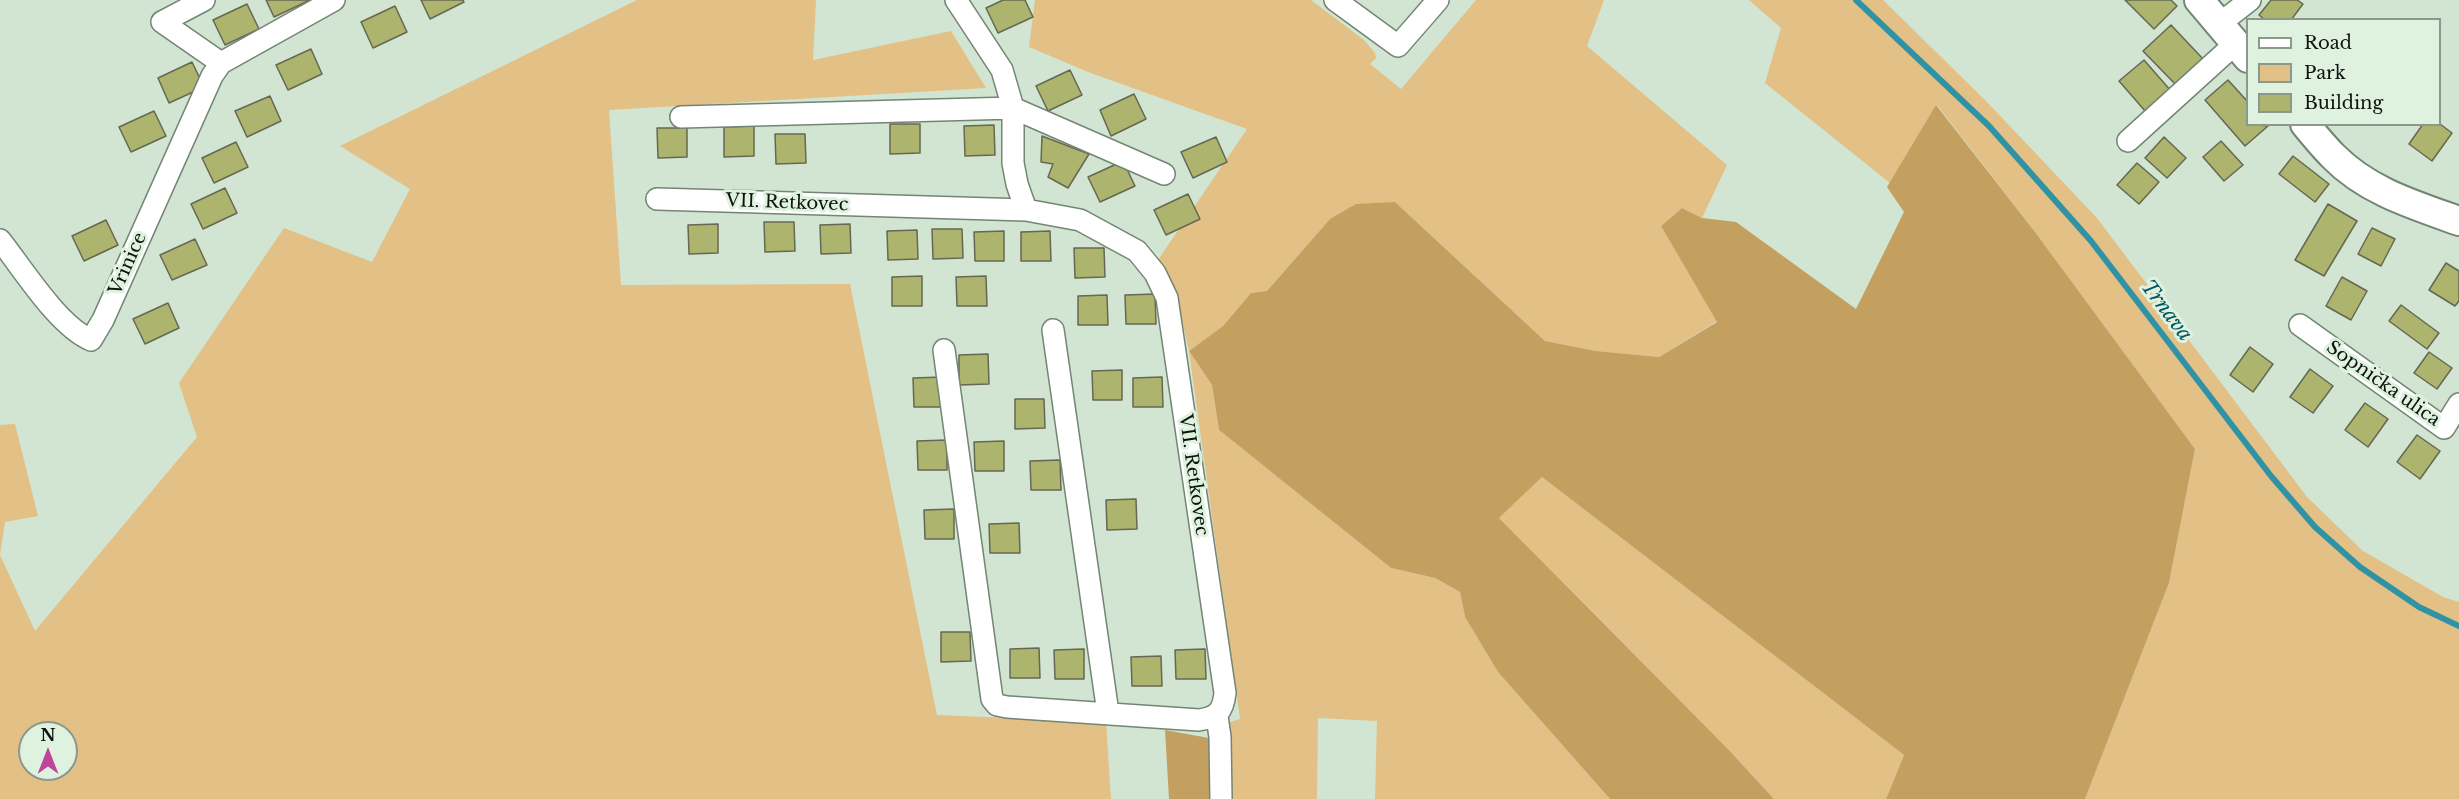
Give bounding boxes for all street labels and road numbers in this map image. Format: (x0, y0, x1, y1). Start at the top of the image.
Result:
street label: VII. Retkovec (725, 190, 849, 216)
street label: Vrinice (105, 229, 151, 299)
street label: Sopnička ulica (2322, 337, 2444, 431)
street label: VII. Retkovec (1174, 413, 1212, 537)

